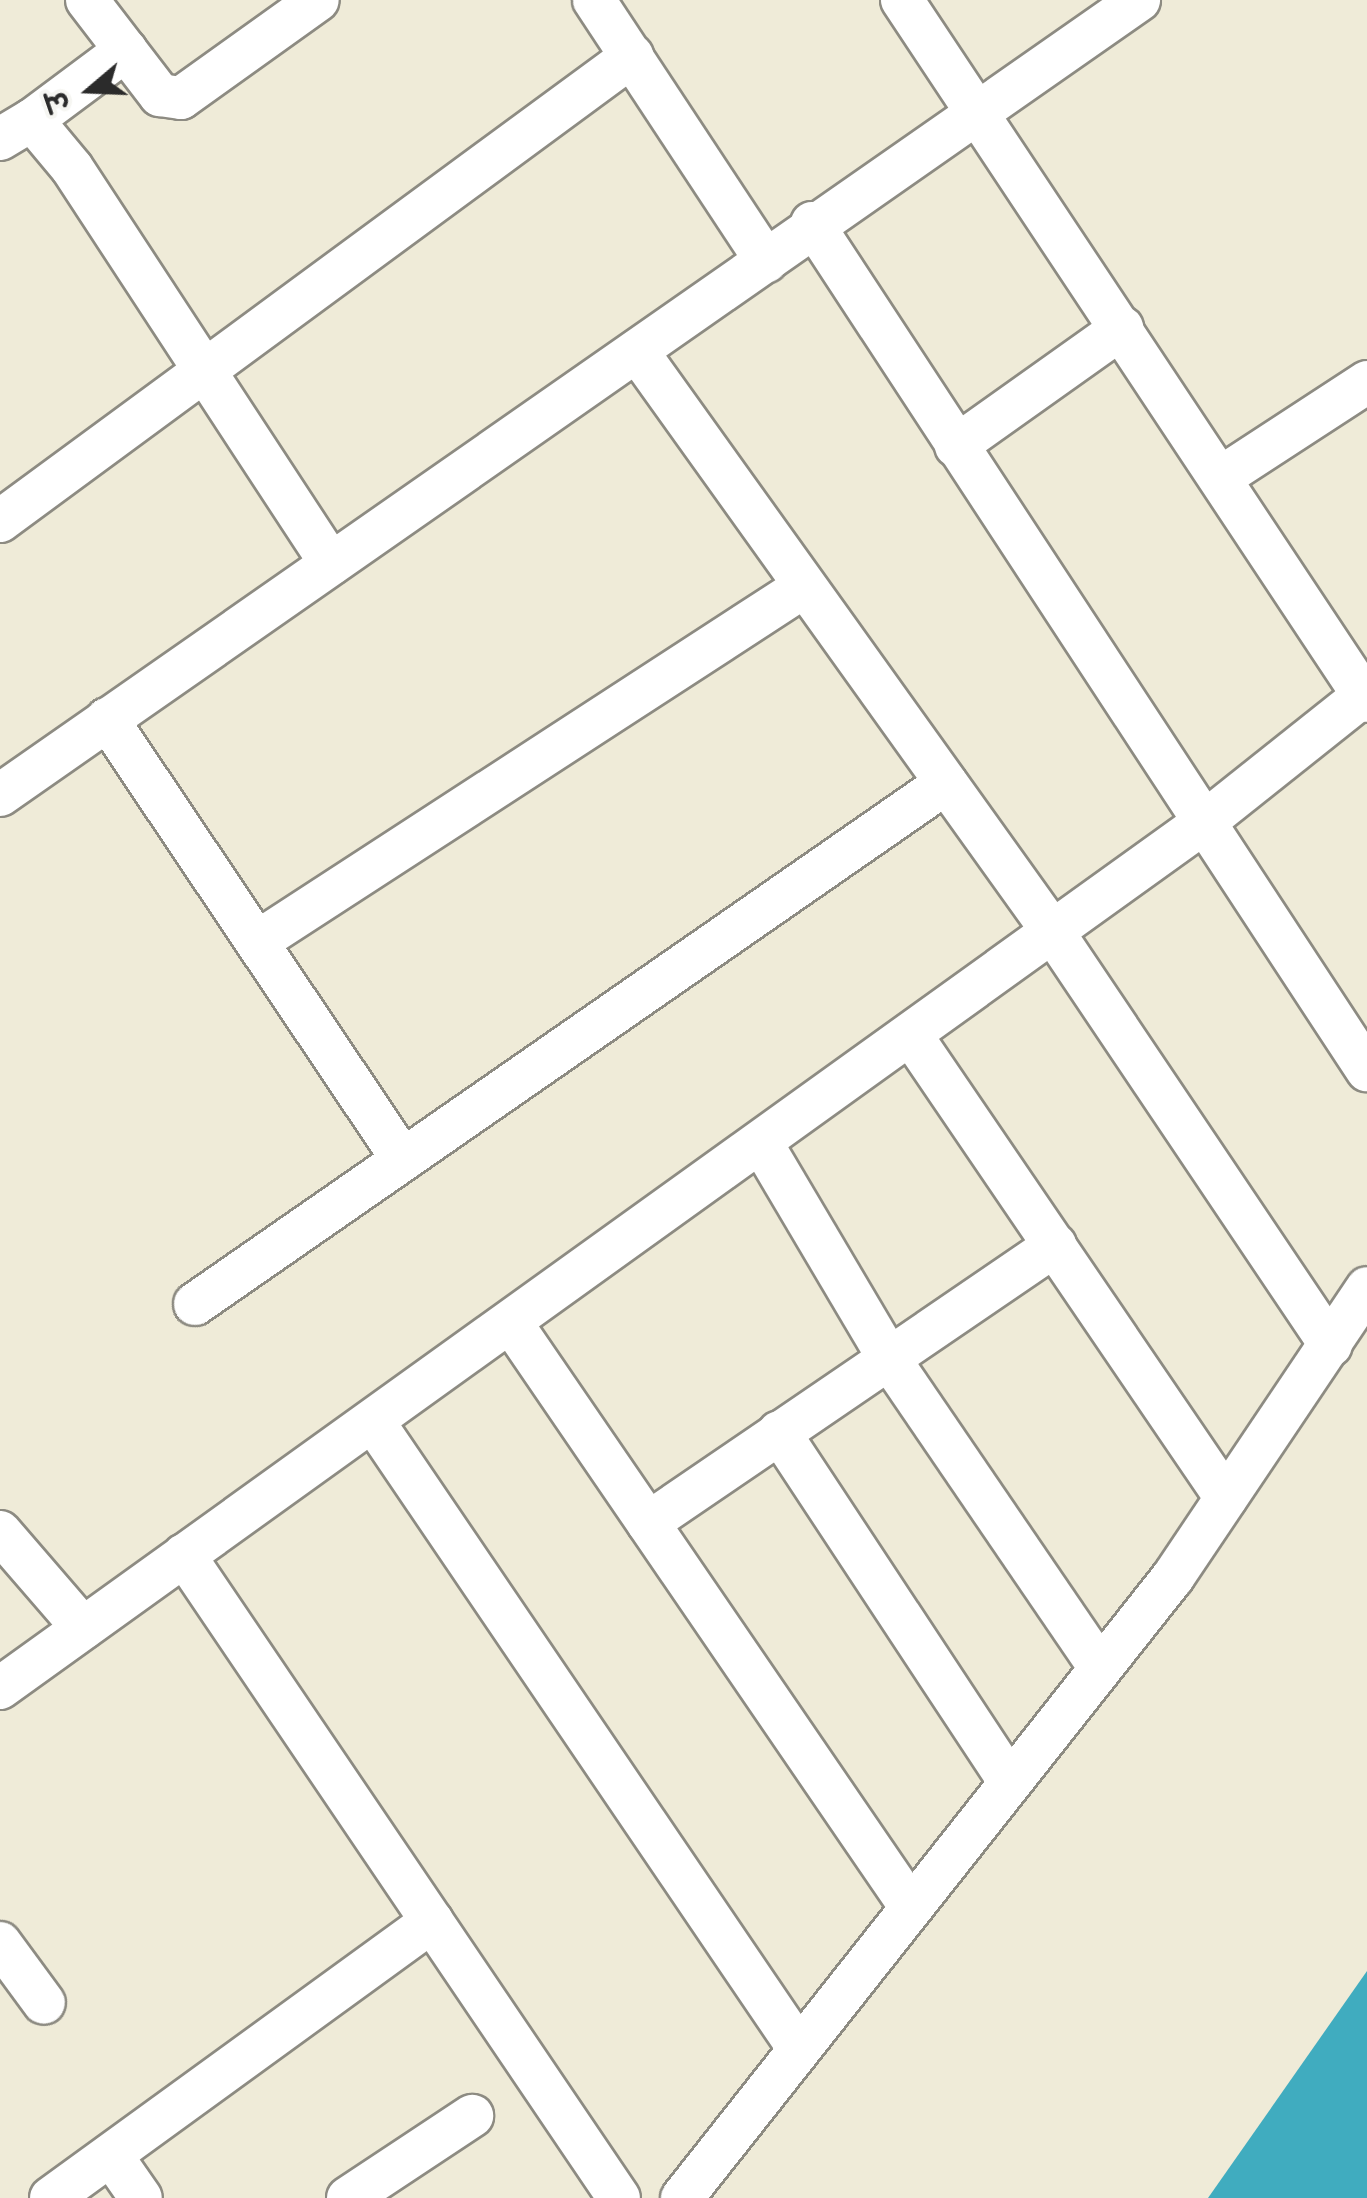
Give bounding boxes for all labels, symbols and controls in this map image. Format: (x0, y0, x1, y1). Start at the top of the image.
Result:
north arrow (40, 40, 140, 140)
text: उ (39, 84, 84, 115)

